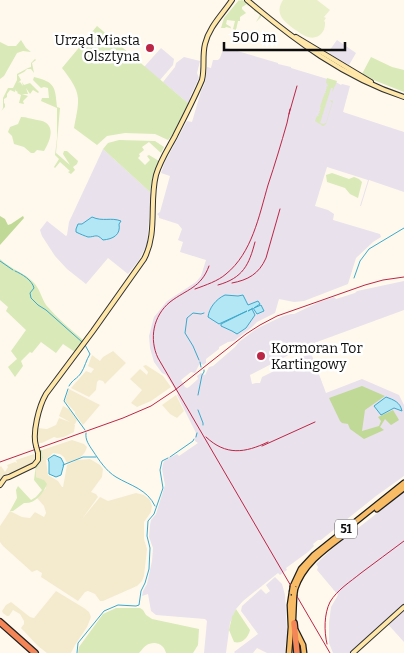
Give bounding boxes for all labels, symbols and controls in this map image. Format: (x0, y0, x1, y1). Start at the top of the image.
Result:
scale bar (224, 20, 345, 52)
text: 500 m (232, 28, 277, 46)
place label: Urząd Miasta Olsztyna (54, 32, 140, 65)
marker: Urząd Miasta Olsztyna (144, 42, 156, 54)
place label: Kormoran Tor Kartingowy (271, 340, 363, 373)
marker: Kormoran Tor Kartingowy (255, 350, 267, 362)
road number: 51 (335, 520, 357, 538)

